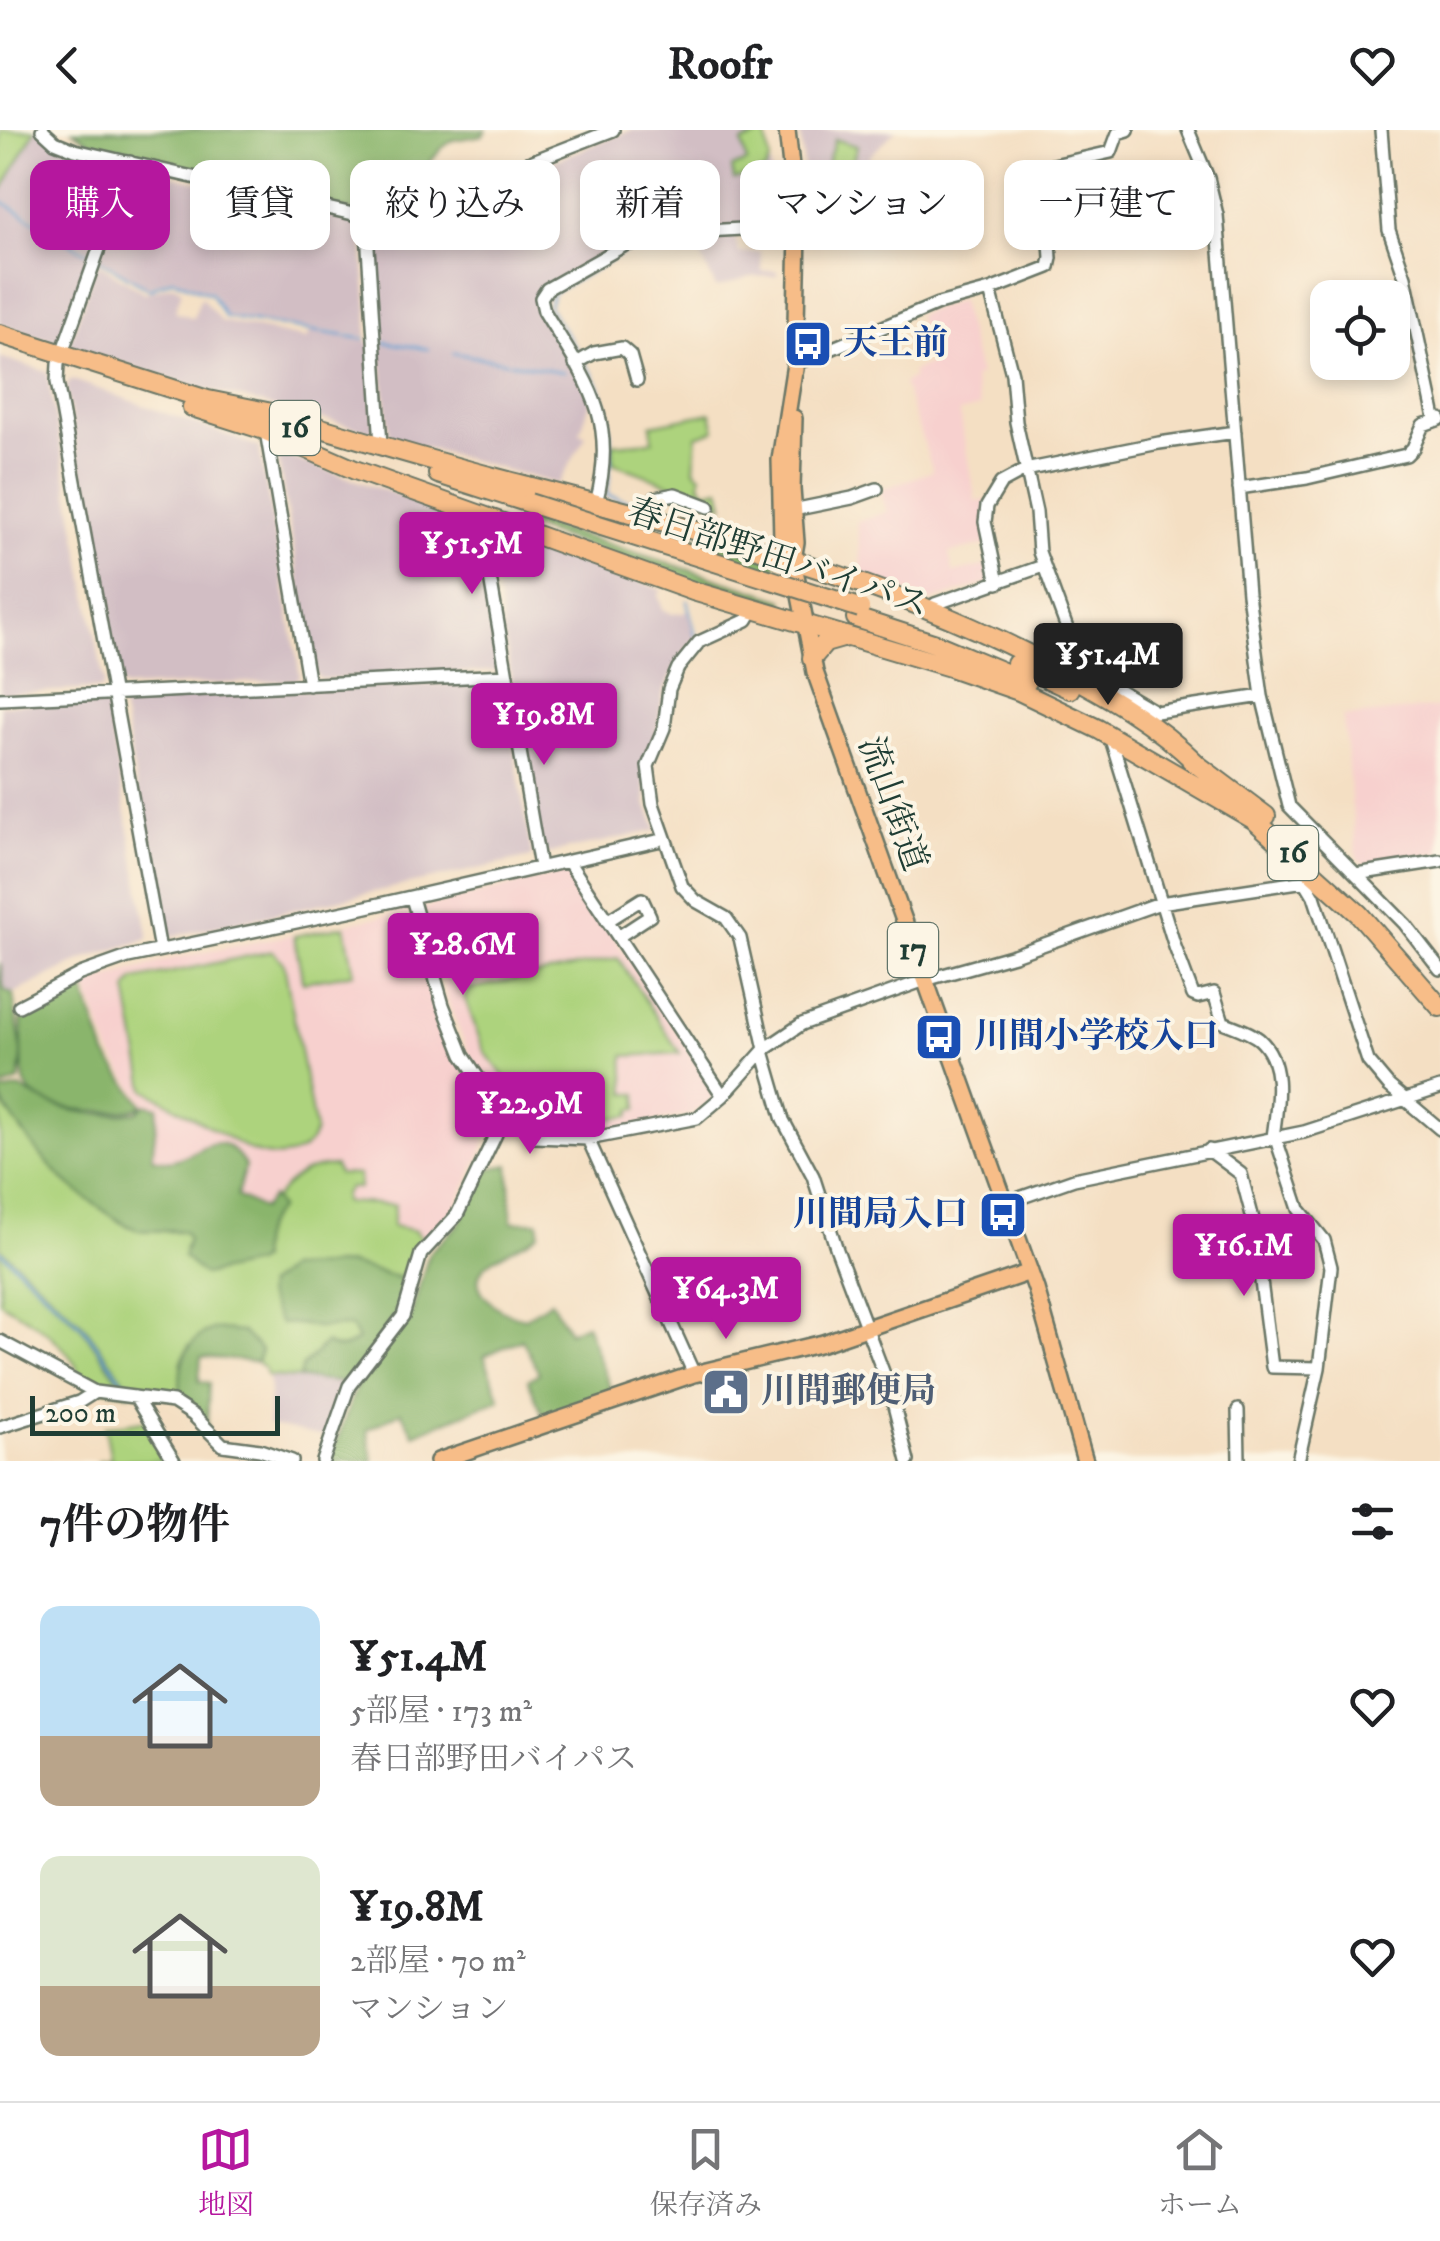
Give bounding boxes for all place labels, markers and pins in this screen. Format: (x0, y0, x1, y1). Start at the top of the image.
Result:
bus stop icon: 天王前 (782, 318, 834, 370)
place label: 天王前 (843, 322, 948, 366)
pin: ¥51.5M (391, 512, 553, 597)
pin: ¥51.4M (1027, 623, 1189, 708)
pin: ¥19.8M (463, 683, 625, 768)
pin: ¥28.6M (382, 913, 544, 998)
bus stop icon: 川間小学校入口 (913, 1011, 965, 1063)
place label: 川間小学校入口 (974, 1015, 1219, 1059)
pin: ¥22.9M (449, 1072, 611, 1157)
bus stop icon: 川間局入口 (977, 1189, 1029, 1241)
place label: 川間局入口 (793, 1193, 968, 1237)
pin: ¥16.1M (1163, 1214, 1325, 1299)
pin: ¥64.3M (645, 1257, 807, 1342)
public building icon: 川間郵便局 (700, 1366, 752, 1418)
place label: 川間郵便局 (761, 1370, 936, 1414)

